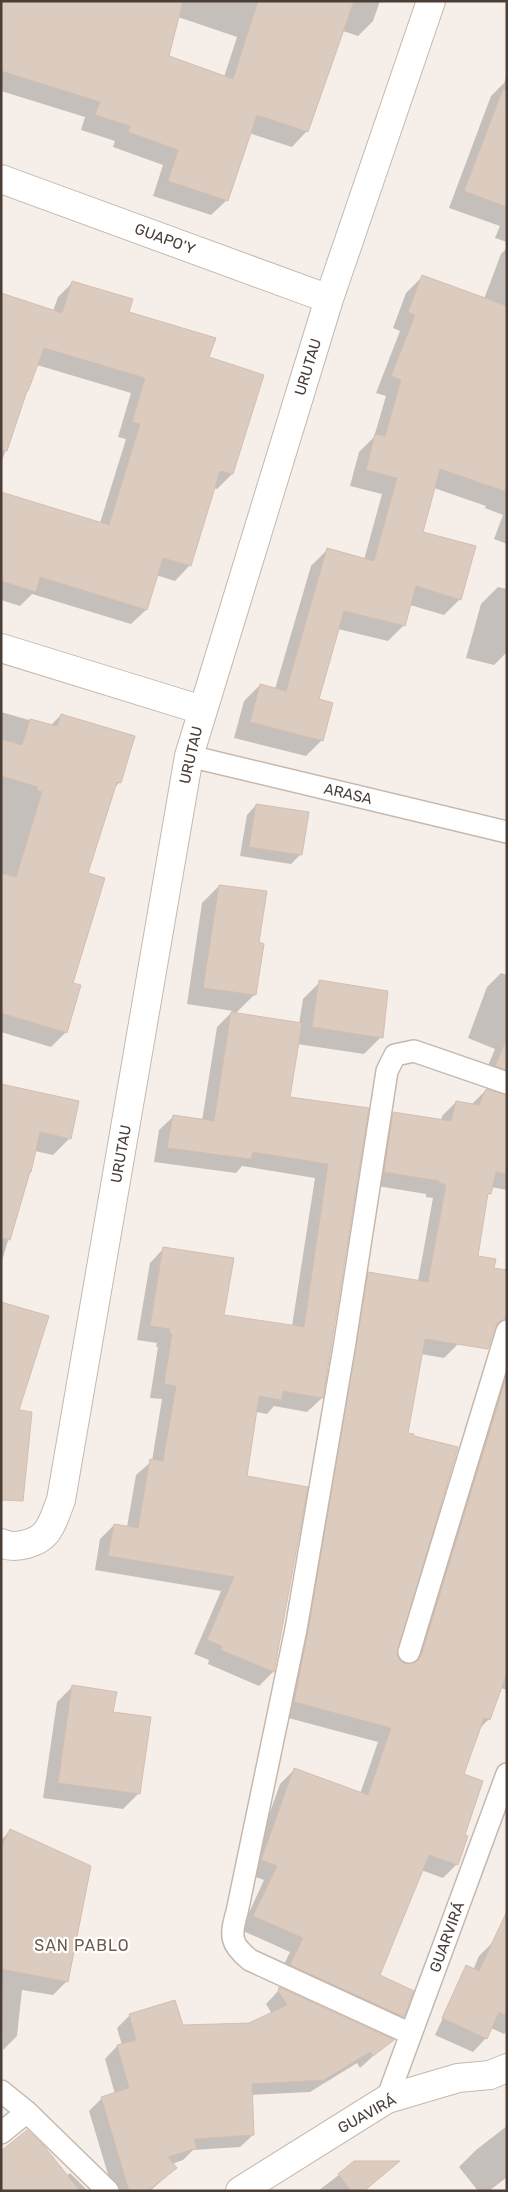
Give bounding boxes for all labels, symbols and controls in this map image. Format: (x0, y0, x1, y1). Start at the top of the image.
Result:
street label: GUAPO'Y (132, 220, 198, 258)
street label: URUTAU (291, 336, 325, 398)
street label: URUTAU (176, 724, 206, 786)
street label: ARASA (322, 780, 374, 808)
street label: URUTAU (107, 1123, 135, 1185)
street label: GUARVIRÁ (426, 1899, 468, 1975)
district label: SAN PABLO (34, 1936, 130, 1955)
street label: GUAVIRÁ (335, 2091, 399, 2137)

